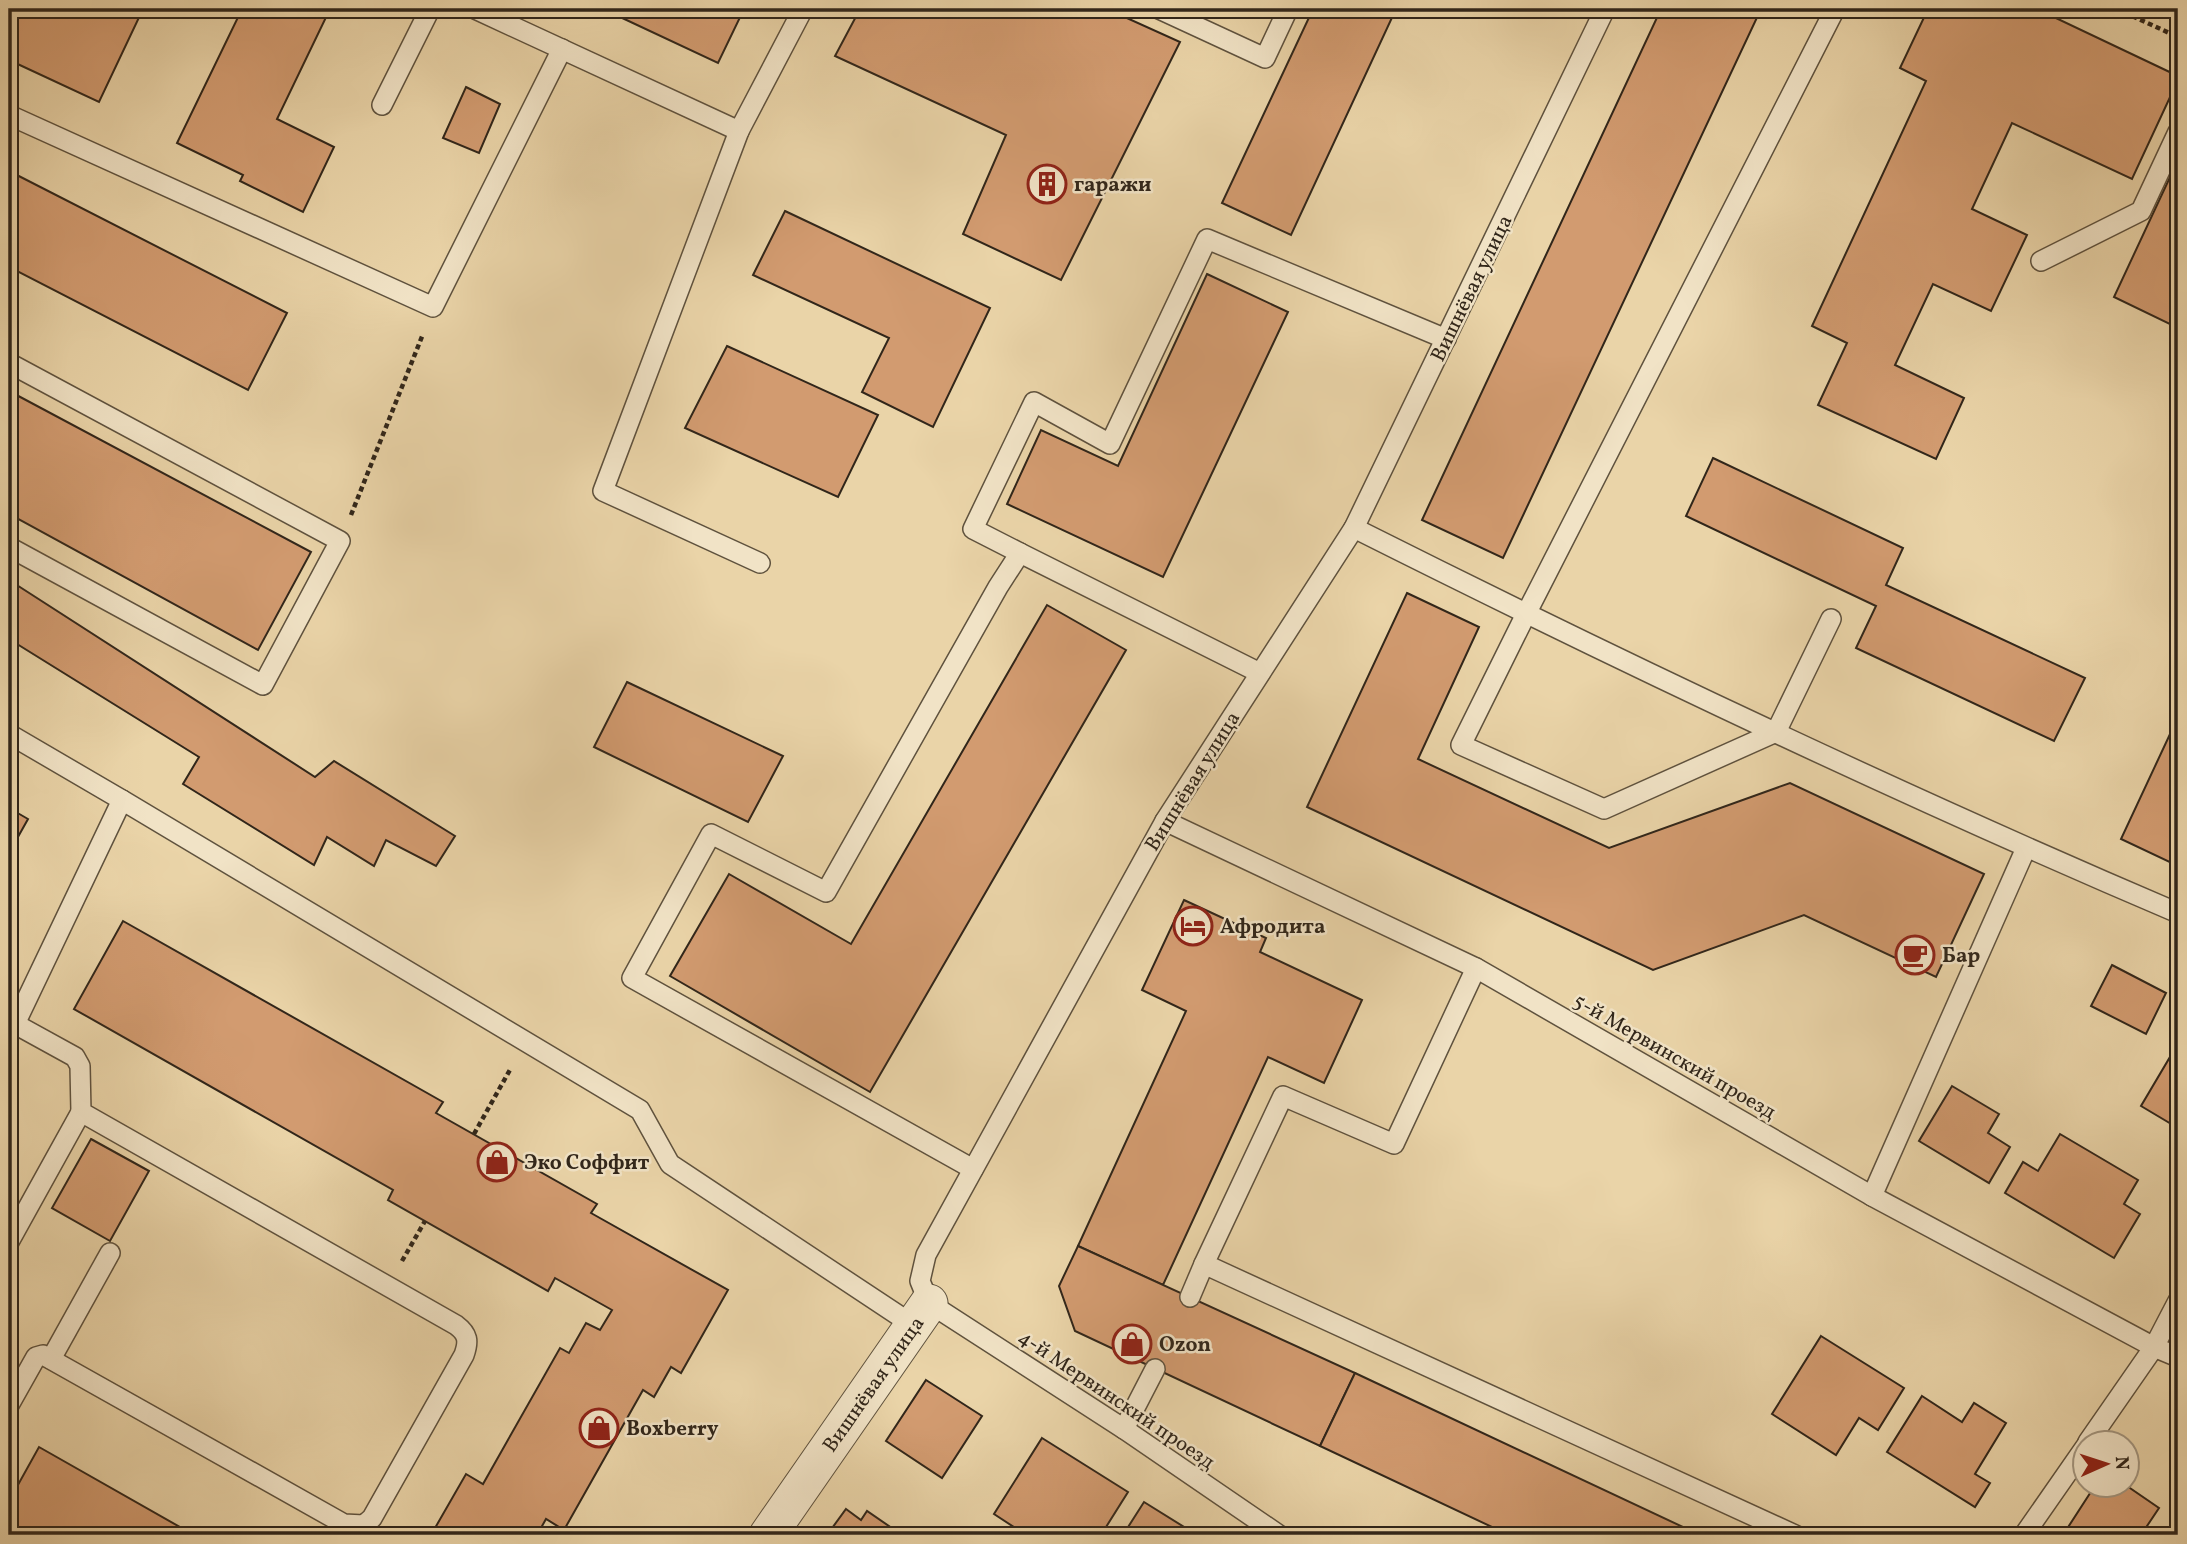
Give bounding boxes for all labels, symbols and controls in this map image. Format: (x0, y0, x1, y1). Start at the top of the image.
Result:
building icon: гаражи (1026, 163, 1068, 205)
place label: гаражи (1074, 171, 1152, 200)
street label: Вишнёвая улица (1424, 210, 1520, 367)
street label: Вишнёвая улица (1139, 706, 1248, 857)
hotel icon: Афродита (1172, 905, 1214, 947)
place label: Афродита (1220, 913, 1325, 942)
cafe icon: Бар (1894, 934, 1936, 976)
place label: Бар (1942, 942, 1980, 971)
street label: 5-й Мервинский проезд (1567, 987, 1781, 1127)
shop icon: Эко Соффит (476, 1141, 518, 1183)
place label: Эко Соффит (524, 1149, 650, 1178)
street label: Вишнёвая улица (816, 1311, 932, 1459)
street label: 4-й Мервинский проезд (1012, 1323, 1220, 1477)
shop icon: Ozon (1111, 1323, 1153, 1365)
place label: Ozon (1159, 1331, 1211, 1360)
shop icon: Boxberry (578, 1407, 620, 1449)
place label: Boxberry (626, 1415, 719, 1444)
north arrow (2072, 1428, 2142, 1498)
text: N (2108, 1456, 2134, 1471)

